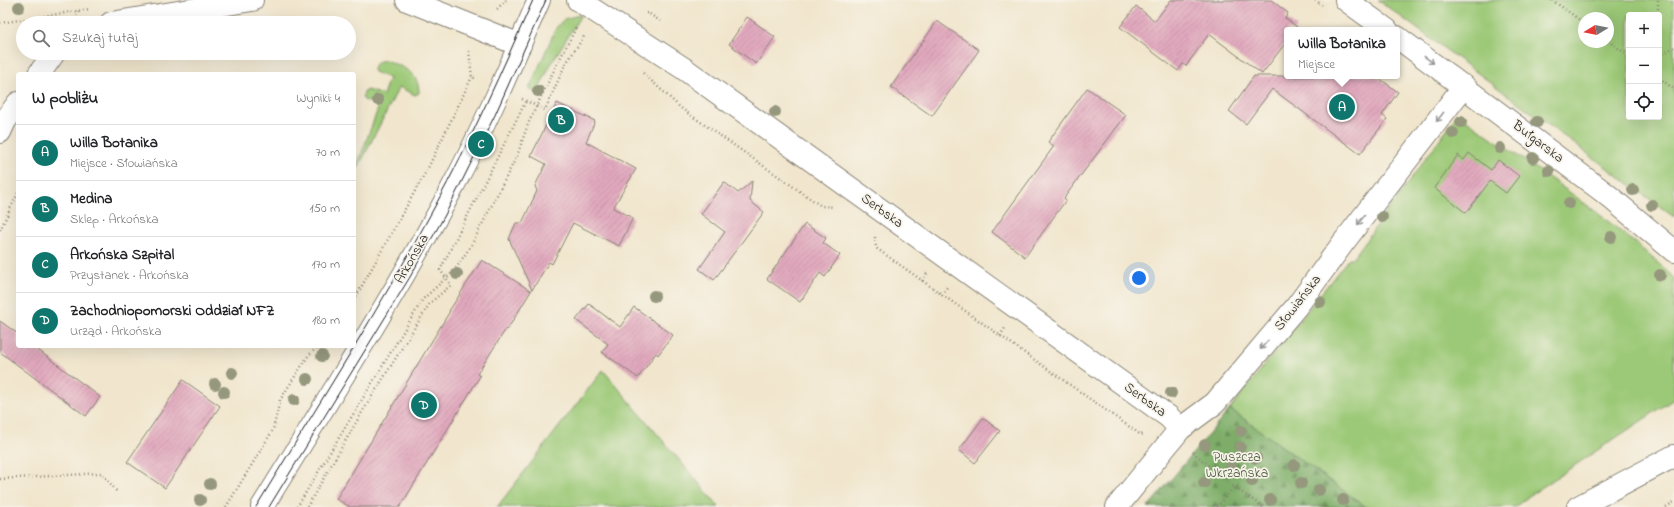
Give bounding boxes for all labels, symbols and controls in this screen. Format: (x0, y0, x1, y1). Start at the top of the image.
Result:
north arrow (1578, 12, 1614, 48)
map controls (1626, 12, 1662, 120)
button: + (1626, 12, 1662, 48)
search box (16, 16, 356, 60)
icon: search (30, 27, 52, 49)
text: Szukaj tutaj (62, 27, 138, 49)
popup (1284, 27, 1400, 79)
text: Willa Botanika (1298, 33, 1386, 55)
button: − (1626, 48, 1662, 84)
text: Miejsce (1298, 55, 1335, 74)
one-way arrow (1423, 56, 1434, 64)
button: locate (1626, 84, 1662, 120)
text: W pobliżu (32, 86, 98, 111)
text: Wyniki: 4 (296, 89, 340, 108)
pin: A (1329, 92, 1355, 122)
pin: B (548, 105, 574, 135)
one-way arrow (1436, 111, 1445, 122)
street label: Bułgarska (1506, 115, 1568, 169)
pin: C (468, 129, 494, 159)
text: Willa Botanika (70, 132, 158, 154)
text: A (41, 143, 49, 162)
text: 70 m (316, 143, 340, 162)
text: Miejsce · Słowiańska (70, 154, 178, 173)
text: Medina (70, 188, 112, 210)
street label: Serbska (856, 188, 908, 234)
text: B (41, 199, 49, 218)
text: 150 m (309, 199, 340, 218)
text: Sklep · Arkońska (70, 210, 159, 229)
one-way arrow (1357, 215, 1366, 226)
street label: Arkońska (389, 230, 435, 288)
text: Arkońska Szpital (70, 244, 174, 266)
text: C (41, 255, 49, 274)
text: 170 m (312, 255, 340, 274)
text: Przystanek · Arkońska (70, 266, 189, 285)
your location (1129, 268, 1149, 288)
street label: Słowiańska (1269, 270, 1327, 336)
text: Zachodniopomorski Oddział NFZ (70, 300, 275, 322)
text: D (40, 311, 50, 330)
text: 180 m (312, 311, 340, 330)
text: Urząd · Arkońska (70, 322, 162, 341)
one-way arrow (1260, 339, 1269, 350)
street label: Serbska (1119, 377, 1171, 423)
pin: D (411, 390, 437, 420)
park label: Puszcza Wkrzańska (1206, 447, 1268, 484)

